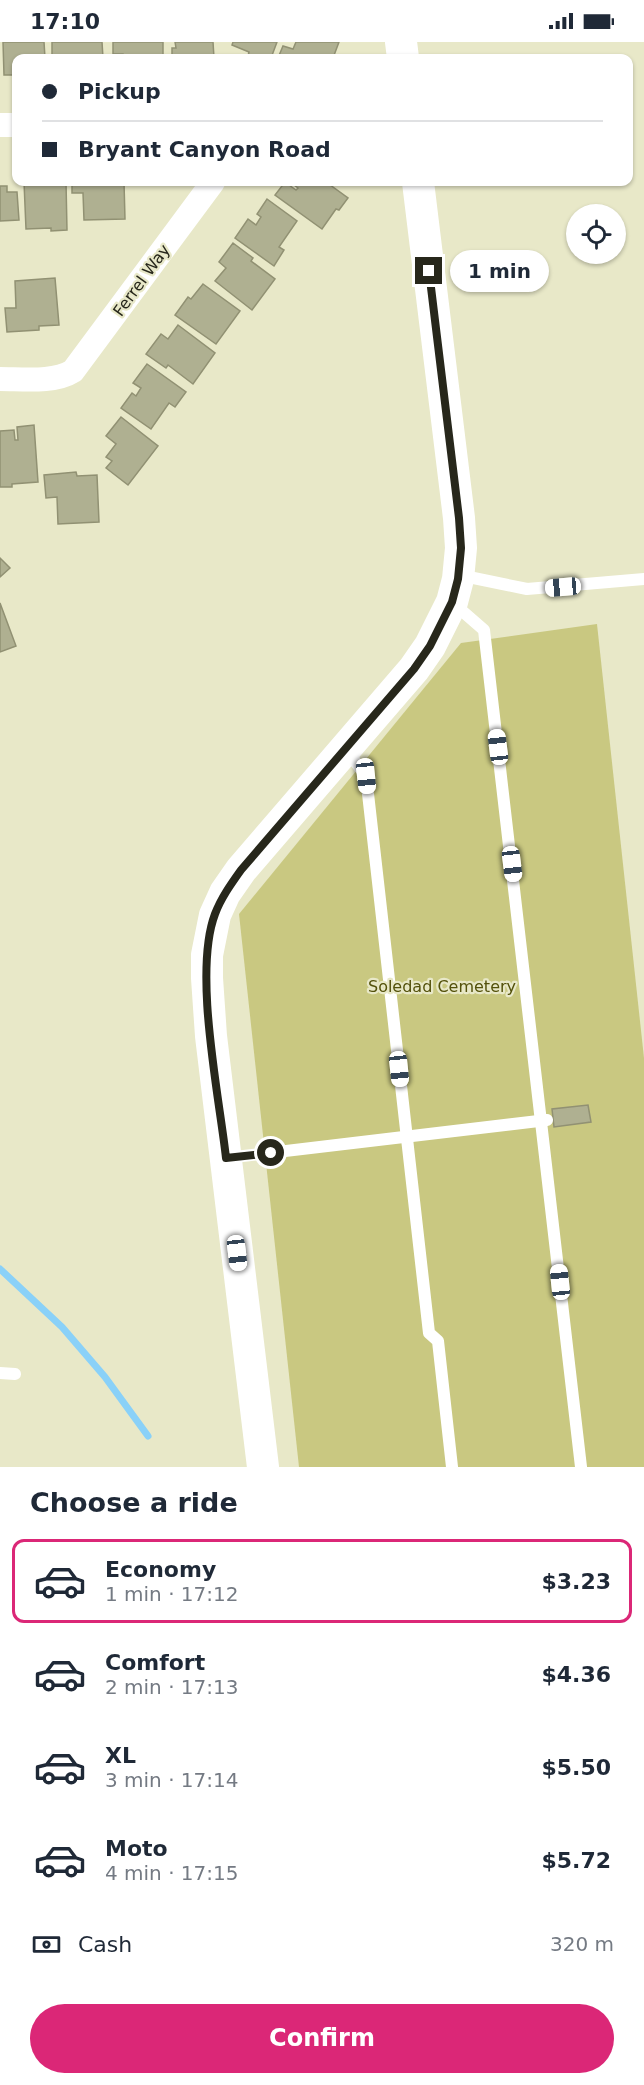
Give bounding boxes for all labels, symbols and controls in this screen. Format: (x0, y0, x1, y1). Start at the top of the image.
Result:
text: 17:10 (30, 9, 100, 34)
text: Pickup (78, 79, 161, 104)
text: Bryant Canyon Road (78, 137, 331, 162)
map controls (566, 204, 626, 264)
button: locate (566, 204, 626, 264)
street label: Ferrel Way (109, 241, 174, 320)
callout: 1 min (450, 250, 549, 292)
route end (415, 257, 442, 284)
text: 1 min (468, 259, 531, 283)
car (544, 576, 582, 598)
car (487, 728, 509, 766)
car (355, 757, 377, 795)
car (501, 845, 523, 883)
park label: Soledad Cemetery (368, 977, 516, 996)
car (388, 1050, 410, 1088)
route start (257, 1139, 284, 1166)
car (226, 1234, 248, 1272)
car (549, 1263, 571, 1301)
text: Choose a ride (30, 1487, 238, 1518)
icon: car (33, 1554, 87, 1608)
text: Economy (105, 1557, 216, 1582)
text: $3.23 (541, 1569, 611, 1594)
text: 1 min · 17:12 (105, 1582, 239, 1606)
icon: car (33, 1647, 87, 1701)
text: Comfort (105, 1650, 205, 1675)
text: $4.36 (541, 1662, 611, 1687)
text: 2 min · 17:13 (105, 1675, 239, 1699)
icon: car (33, 1740, 87, 1794)
text: XL (105, 1743, 136, 1768)
text: $5.50 (541, 1755, 611, 1780)
text: 3 min · 17:14 (105, 1768, 239, 1792)
icon: car (33, 1833, 87, 1887)
text: Moto (105, 1836, 168, 1861)
text: $5.72 (541, 1848, 611, 1873)
text: 4 min · 17:15 (105, 1861, 239, 1885)
icon: cash (30, 1928, 63, 1961)
text: Cash (78, 1932, 132, 1957)
text: 320 m (550, 1932, 614, 1956)
button: Confirm (30, 2004, 614, 2073)

